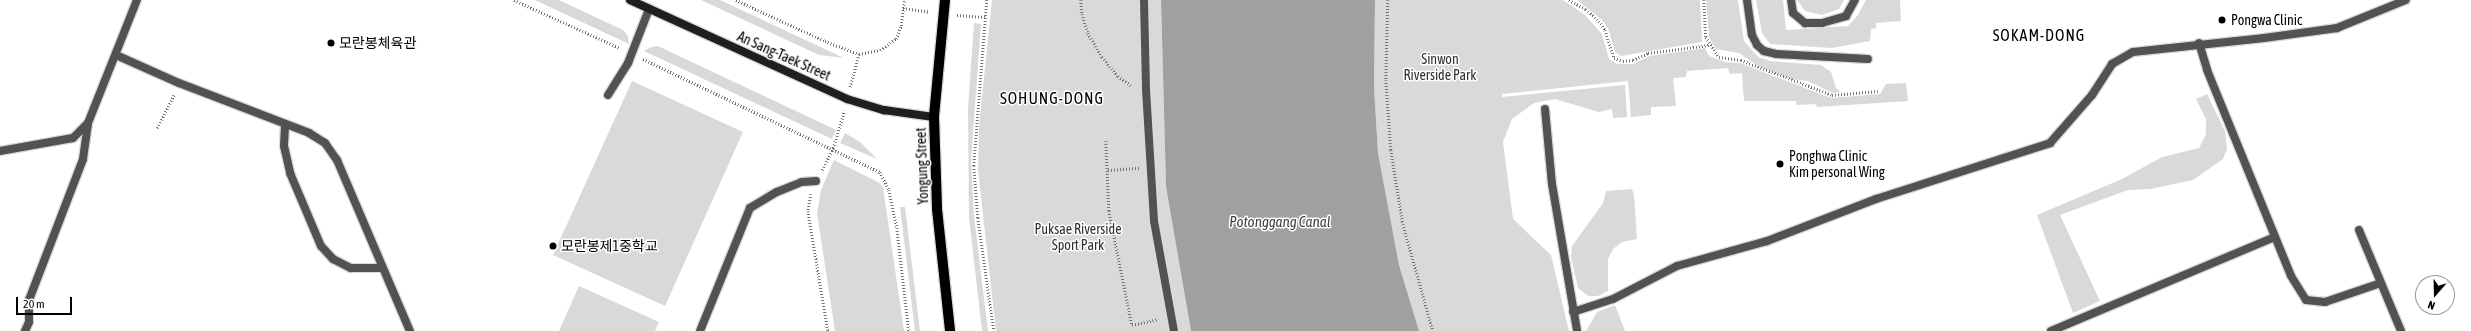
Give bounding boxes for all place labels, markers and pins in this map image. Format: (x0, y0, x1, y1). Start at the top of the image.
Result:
place label: Pongwa Clinic (2231, 12, 2302, 28)
marker: Pongwa Clinic (2216, 14, 2228, 26)
place label: 모란봉체육관 (339, 35, 416, 51)
marker: 모란봉체육관 (326, 38, 336, 48)
place label: Ponghwa Clinic Kim personal Wing (1789, 148, 1885, 180)
marker: Ponghwa Clinic Kim personal Wing (1774, 158, 1786, 170)
place label: 모란봉제1중학교 (561, 238, 658, 254)
marker: 모란봉제1중학교 (548, 241, 558, 251)

